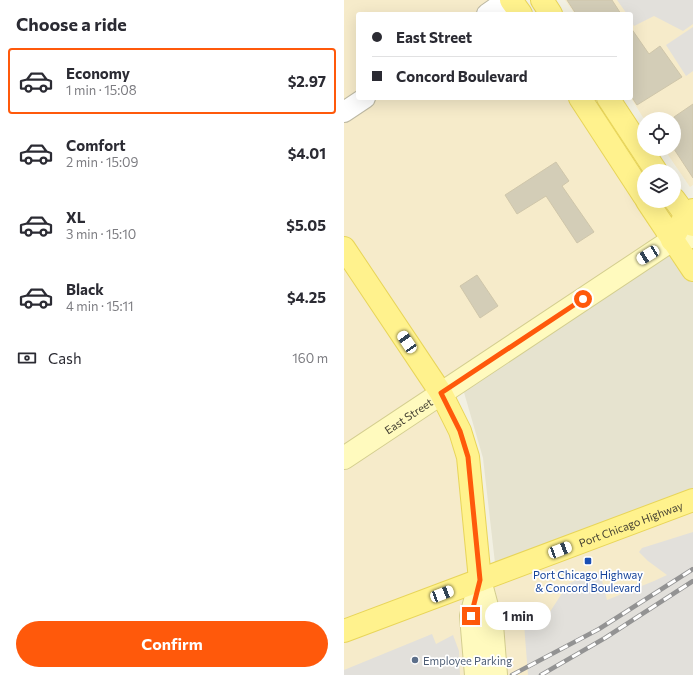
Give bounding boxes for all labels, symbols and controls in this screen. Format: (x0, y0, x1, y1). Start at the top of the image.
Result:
text: Choose a ride (16, 13, 127, 35)
text: East Street (396, 28, 472, 46)
icon: car (18, 63, 54, 99)
text: Economy (66, 64, 130, 82)
text: Concord Boulevard (396, 67, 528, 85)
text: $2.97 (288, 72, 326, 90)
text: 1 min · 15:08 (66, 82, 137, 98)
map controls (637, 112, 681, 208)
button: locate (637, 112, 681, 156)
icon: car (18, 135, 54, 171)
text: Comfort (66, 136, 126, 154)
text: $4.01 (288, 144, 326, 162)
text: 2 min · 15:09 (66, 154, 138, 170)
button: layers (637, 164, 681, 208)
icon: car (18, 207, 54, 243)
text: XL (66, 208, 85, 226)
text: $5.05 (286, 216, 326, 234)
text: 3 min · 15:10 (66, 226, 136, 242)
car (635, 244, 661, 266)
icon: car (18, 279, 54, 315)
text: Black (66, 280, 104, 298)
text: $4.25 (287, 288, 326, 306)
route start (574, 290, 592, 308)
text: 4 min · 15:11 (66, 298, 134, 314)
car (395, 329, 419, 355)
icon: cash (16, 347, 38, 369)
text: Cash (48, 349, 82, 367)
text: 160 m (292, 350, 328, 366)
street label: East Street (382, 394, 435, 436)
street label: Port Chicago Highway (577, 498, 685, 549)
car (547, 540, 573, 560)
marker: Port Chicago Highway & Concord Boulevard (583, 556, 593, 566)
place label: Port Chicago Highway & Concord Boulevard (533, 568, 643, 594)
car (429, 584, 455, 604)
callout: 1 min (485, 602, 551, 630)
route end (462, 607, 480, 625)
text: 1 min (503, 608, 533, 624)
button: Confirm (16, 621, 328, 667)
place label: Employee Parking (423, 654, 512, 667)
marker: Employee Parking (410, 655, 420, 665)

